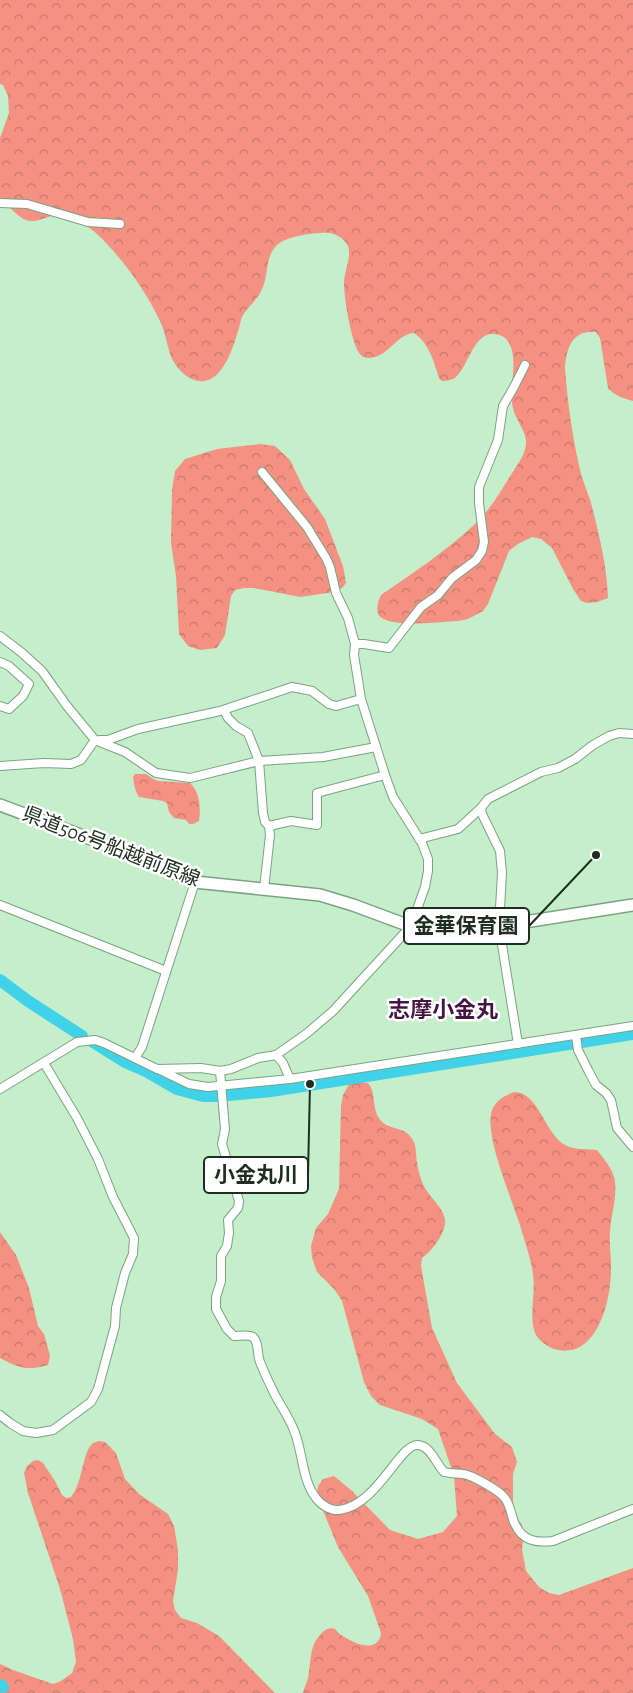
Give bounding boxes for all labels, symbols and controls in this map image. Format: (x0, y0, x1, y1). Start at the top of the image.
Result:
street label: 県道506号船越前原線 (20, 802, 203, 890)
callout: 金華保育園 (404, 908, 529, 944)
text: 金華保育園 (414, 915, 519, 937)
district label: 志摩小金丸 (388, 998, 498, 1021)
callout: 小金丸川 (204, 1157, 308, 1193)
text: 小金丸川 (214, 1164, 298, 1186)

